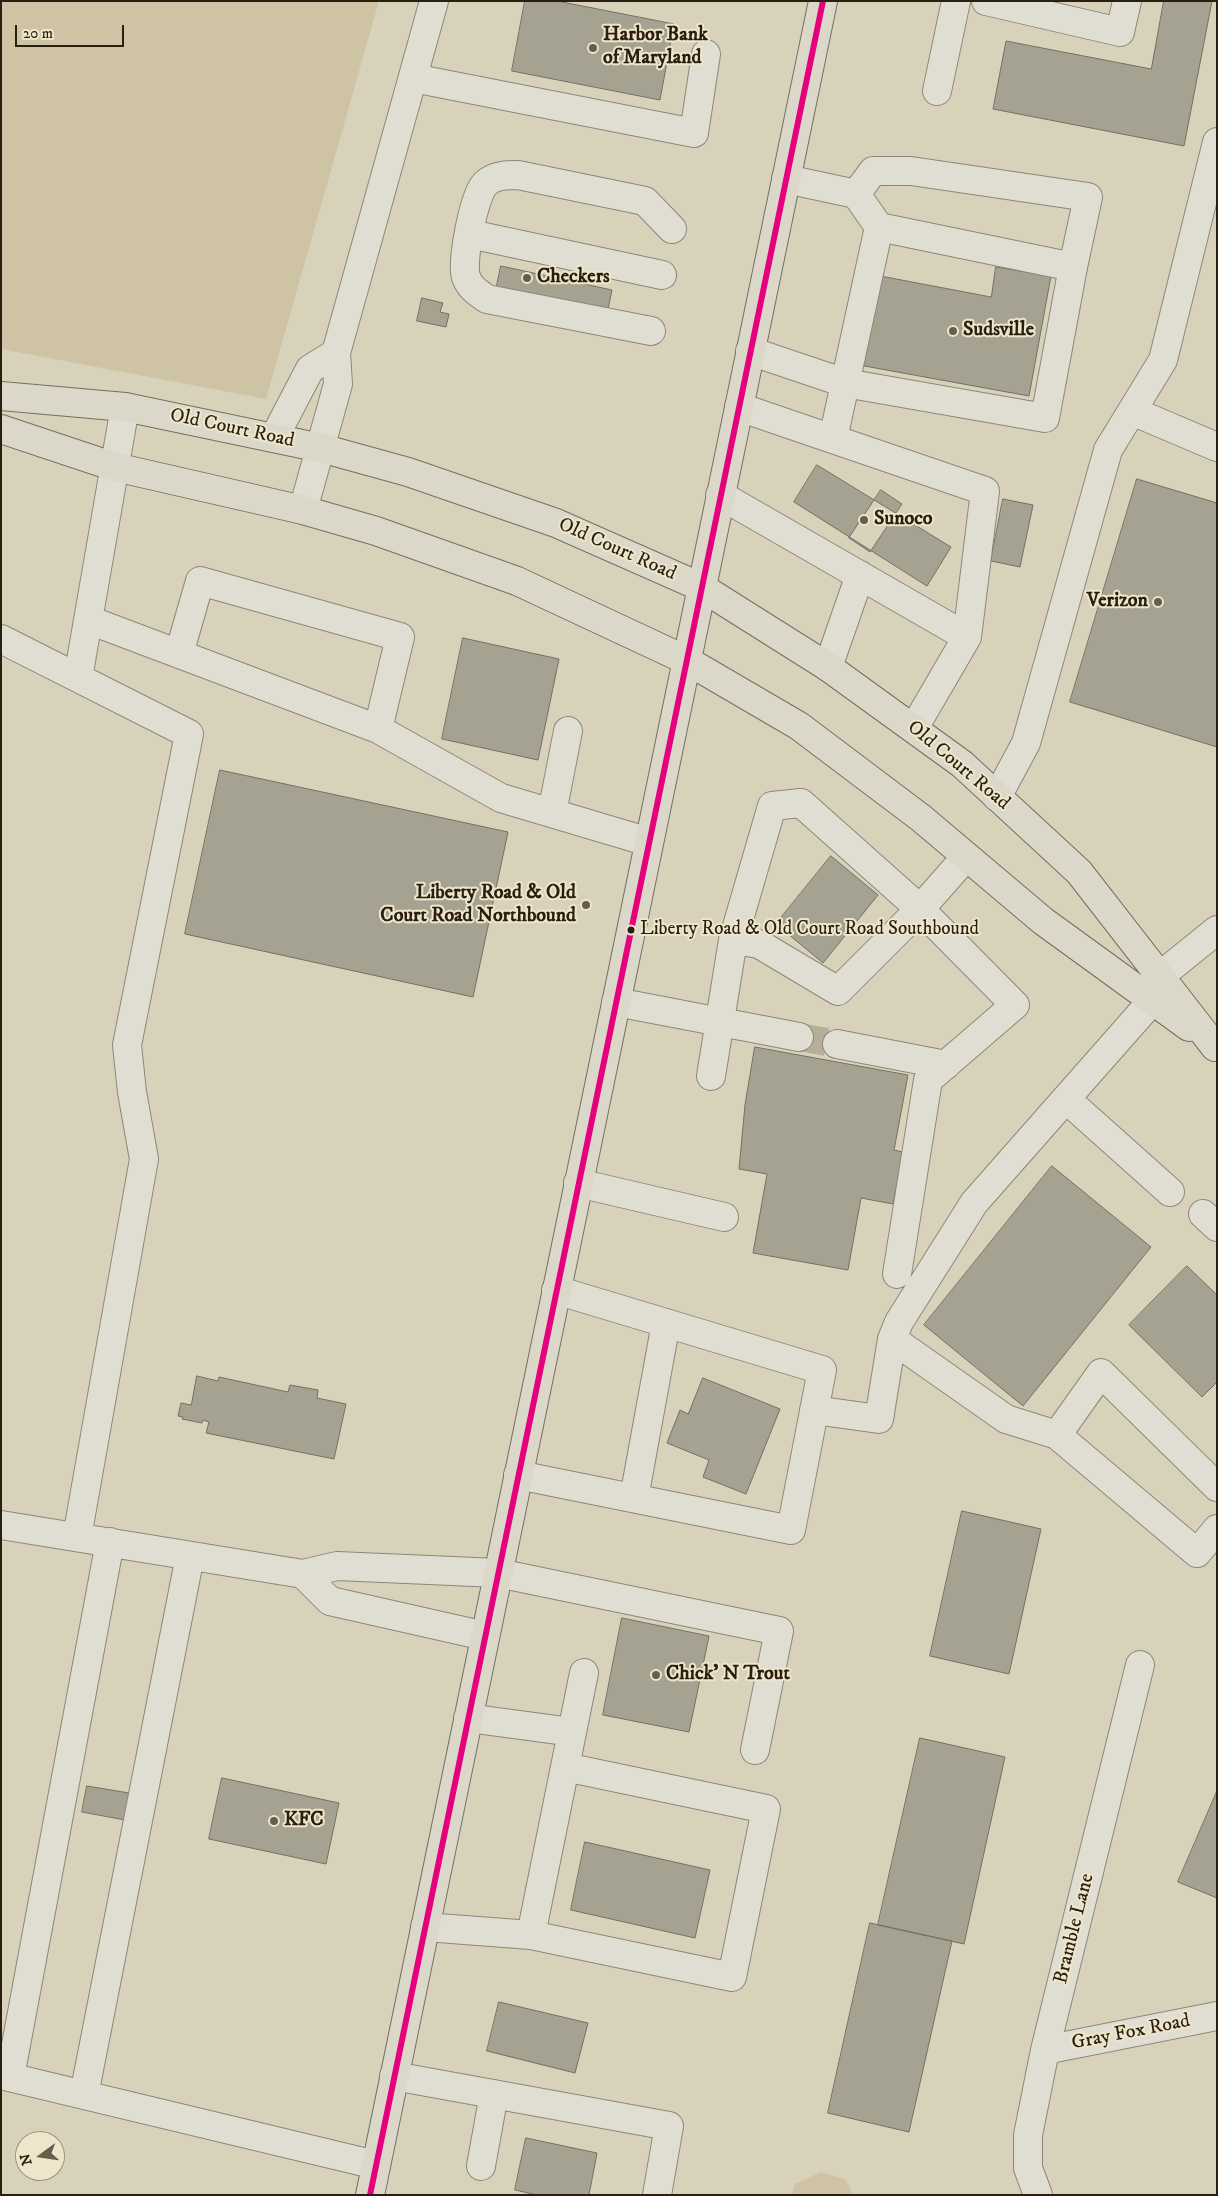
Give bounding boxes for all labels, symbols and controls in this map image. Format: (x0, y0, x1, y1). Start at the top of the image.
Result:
scale bar (18, 15, 126, 47)
text: 20 m (23, 24, 53, 43)
place label: Harbor Bank of Maryland (603, 24, 708, 71)
marker: Harbor Bank of Maryland (587, 42, 599, 54)
place label: Checkers (537, 266, 610, 290)
marker: Checkers (521, 272, 533, 284)
place label: Sudsville (963, 319, 1034, 343)
marker: Sudsville (947, 325, 959, 337)
street label: Old Court Road (168, 404, 296, 454)
place label: Sunoco (874, 508, 933, 532)
street label: Old Court Road (554, 513, 680, 587)
marker: Sunoco (858, 514, 870, 526)
place label: Verizon (1087, 590, 1148, 614)
marker: Verizon (1152, 596, 1164, 608)
street label: Old Court Road (902, 716, 1014, 816)
place label: Liberty Road & Old Court Road Northbound (380, 882, 576, 929)
marker: Liberty Road & Old Court Road Northbound (580, 899, 592, 911)
place label: Liberty Road & Old Court Road Southbound (640, 919, 979, 941)
marker: Liberty Road & Old Court Road Southbound (626, 925, 636, 935)
place label: Chick' N Trout (666, 1663, 790, 1687)
marker: Chick' N Trout (650, 1669, 662, 1681)
place label: KFC (284, 1809, 324, 1833)
marker: KFC (268, 1815, 280, 1827)
street label: Bramble Lane (1050, 1871, 1100, 1987)
street label: Gray Fox Road (1070, 2010, 1192, 2056)
north arrow (15, 2131, 65, 2181)
text: N (16, 2152, 37, 2167)

